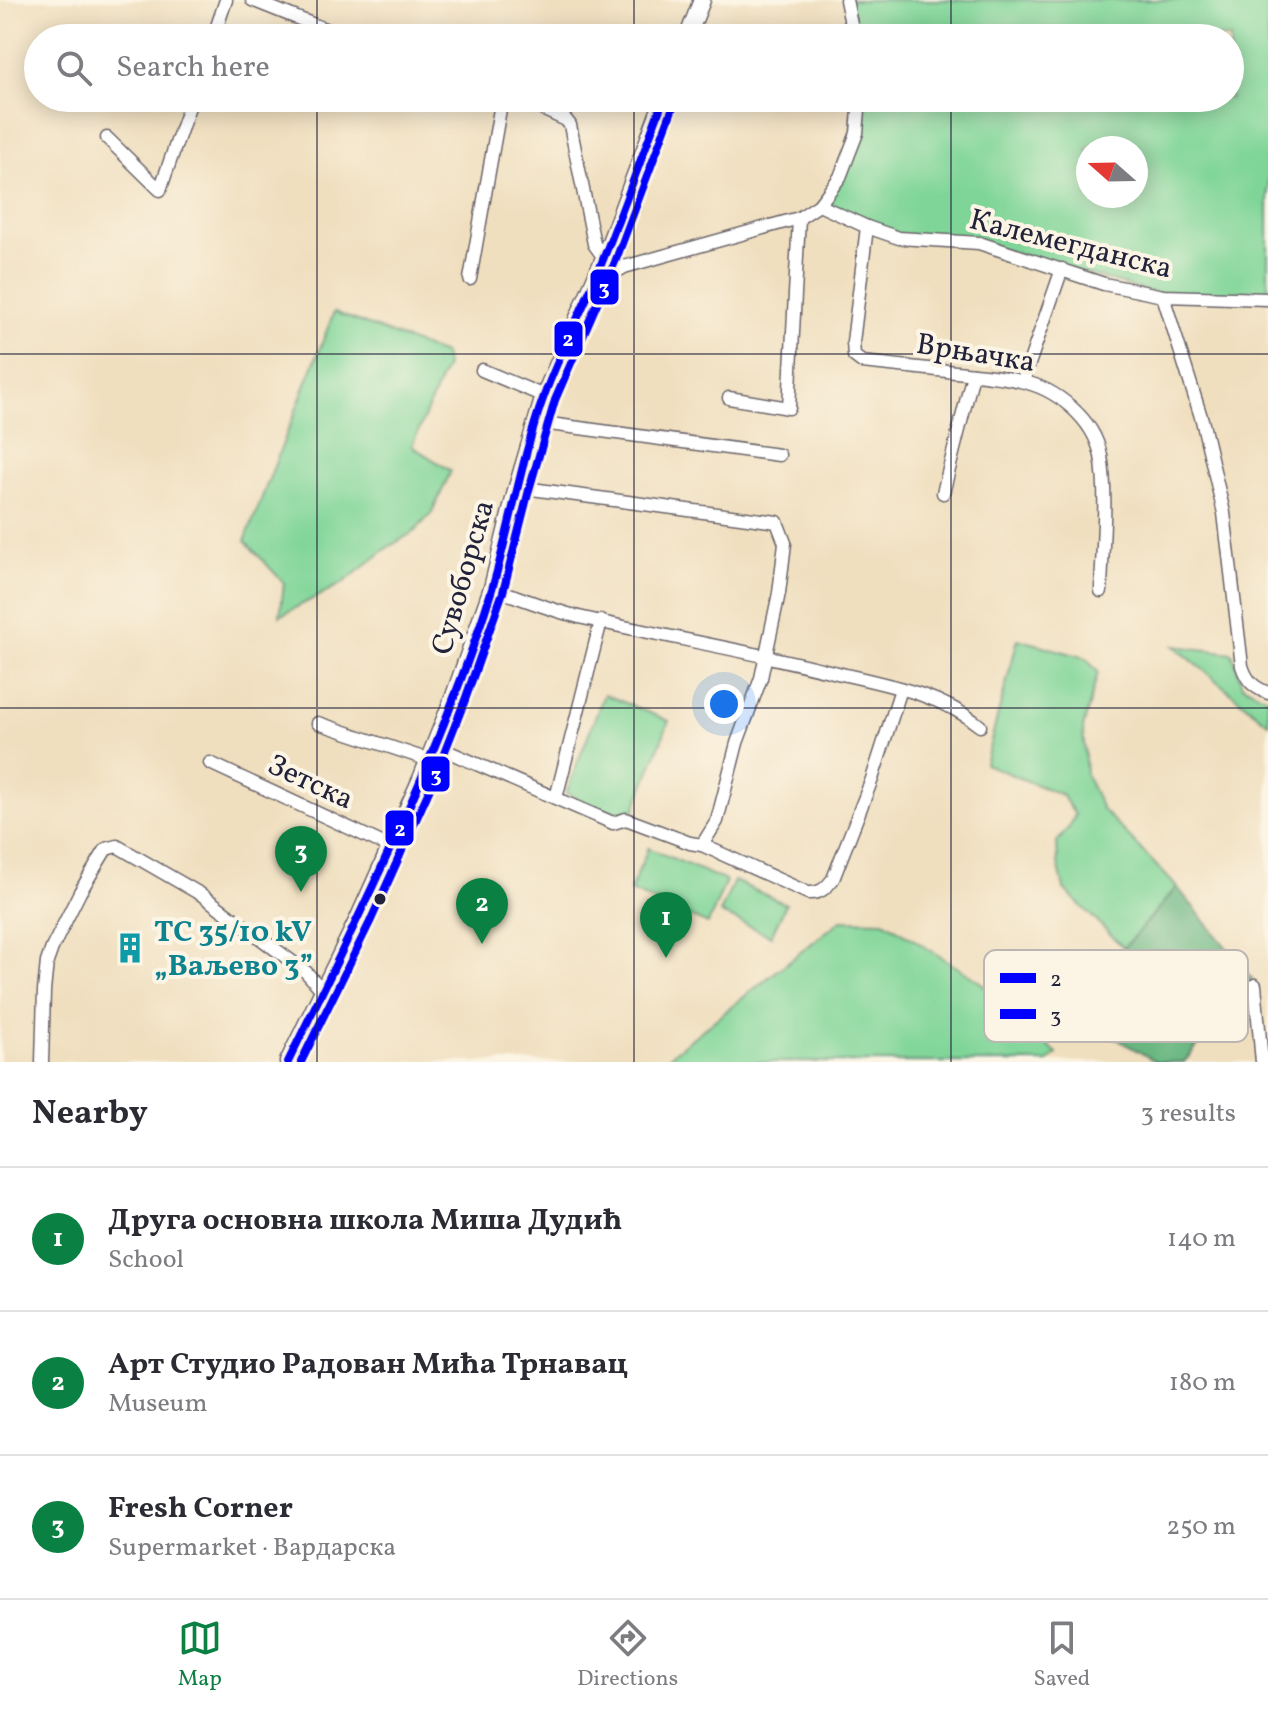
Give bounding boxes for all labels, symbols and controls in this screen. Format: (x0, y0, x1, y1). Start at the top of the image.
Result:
search box (24, 24, 1244, 112)
icon: search (52, 46, 96, 90)
text: Search here (116, 47, 270, 89)
north arrow (1076, 136, 1148, 208)
street label: Калемегданска (965, 199, 1176, 290)
line badge: 3 (589, 268, 620, 306)
text: 3 (598, 274, 610, 305)
line badge: 2 (553, 320, 584, 358)
street label: Врњачка (913, 324, 1038, 384)
text: 2 (562, 325, 574, 356)
street label: Сувоборска (422, 495, 506, 660)
your location (704, 684, 744, 724)
street label: Зетска (260, 745, 360, 821)
line badge: 3 (420, 755, 451, 793)
text: 3 (430, 761, 442, 792)
line badge: 2 (384, 809, 415, 847)
text: 2 (394, 815, 406, 846)
pin: 3 (275, 826, 327, 892)
pin: 2 (456, 878, 508, 944)
unlabelled marker (372, 891, 388, 907)
pin: 1 (640, 892, 692, 958)
place label: ТС 35/10 kV „Ваљево 3” (154, 912, 313, 988)
building icon: ТС 35/10 kV „Ваљево 3” (113, 931, 147, 965)
legend (984, 950, 1248, 1042)
text: 2 (1050, 965, 1062, 996)
text: 3 (1050, 1001, 1061, 1032)
text: Nearby (32, 1091, 148, 1138)
text: 3 results (1140, 1096, 1236, 1132)
text: Друга основна школа Миша Дудић (108, 1200, 622, 1242)
text: 1 (53, 1221, 63, 1257)
text: 140 m (1167, 1221, 1236, 1257)
text: School (108, 1242, 184, 1278)
text: Арт Студио Радован Мића Трнавац (108, 1344, 628, 1386)
text: 2 (51, 1365, 65, 1401)
text: 180 m (1169, 1365, 1236, 1401)
text: Museum (108, 1386, 207, 1422)
text: Fresh Corner (108, 1488, 293, 1530)
text: 3 (51, 1509, 65, 1545)
text: 250 m (1166, 1509, 1236, 1545)
text: Supermarket · Вардарска (108, 1530, 396, 1566)
tab: Map (178, 1616, 222, 1695)
tab: Directions (577, 1616, 678, 1695)
tab: Saved (1034, 1616, 1090, 1695)

